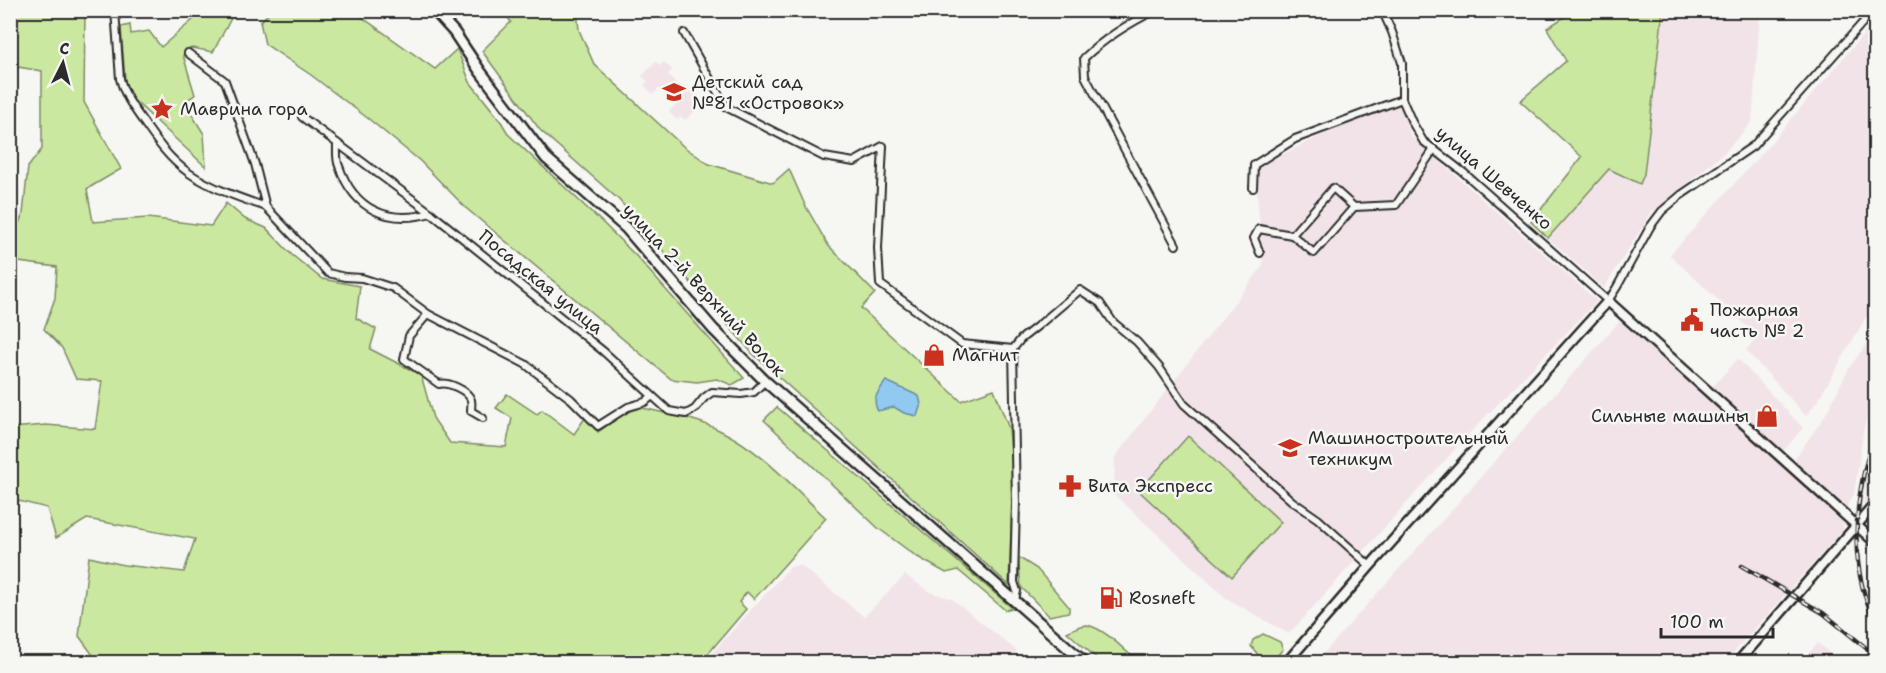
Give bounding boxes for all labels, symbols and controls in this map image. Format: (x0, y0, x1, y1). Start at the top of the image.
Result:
north arrow (33, 33, 93, 93)
text: С (59, 38, 71, 60)
place label: Детский сад №81 «Островок» (692, 70, 844, 115)
school or university icon: Детский сад №81 «Островок» (661, 79, 687, 105)
place icon: Маврина гора (149, 96, 175, 122)
place label: Маврина гора (180, 97, 308, 121)
street label: улица Шевченко (1431, 121, 1557, 235)
street label: улица 2-й Верхний Волок (617, 198, 791, 382)
street label: Посадская улица (474, 224, 608, 340)
place label: Пожарная часть № 2 (1710, 298, 1804, 343)
public building icon: Пожарная часть № 2 (1679, 307, 1705, 333)
shop icon: Магнит (921, 342, 947, 368)
place label: Магнит (952, 343, 1020, 367)
shop icon: Сильные машины (1754, 403, 1780, 429)
place label: Сильные машины (1591, 404, 1749, 428)
place label: Машиностроительный техникум (1308, 426, 1509, 471)
school or university icon: Машиностроительный техникум (1277, 435, 1303, 461)
pharmacy icon: Вита Экспресс (1057, 473, 1083, 499)
place label: Вита Экспресс (1088, 474, 1213, 498)
fuel station icon: Rosneft (1098, 585, 1124, 611)
place label: Rosneft (1129, 586, 1196, 610)
scale bar (1661, 601, 1774, 639)
text: 100 m (1670, 610, 1724, 634)

